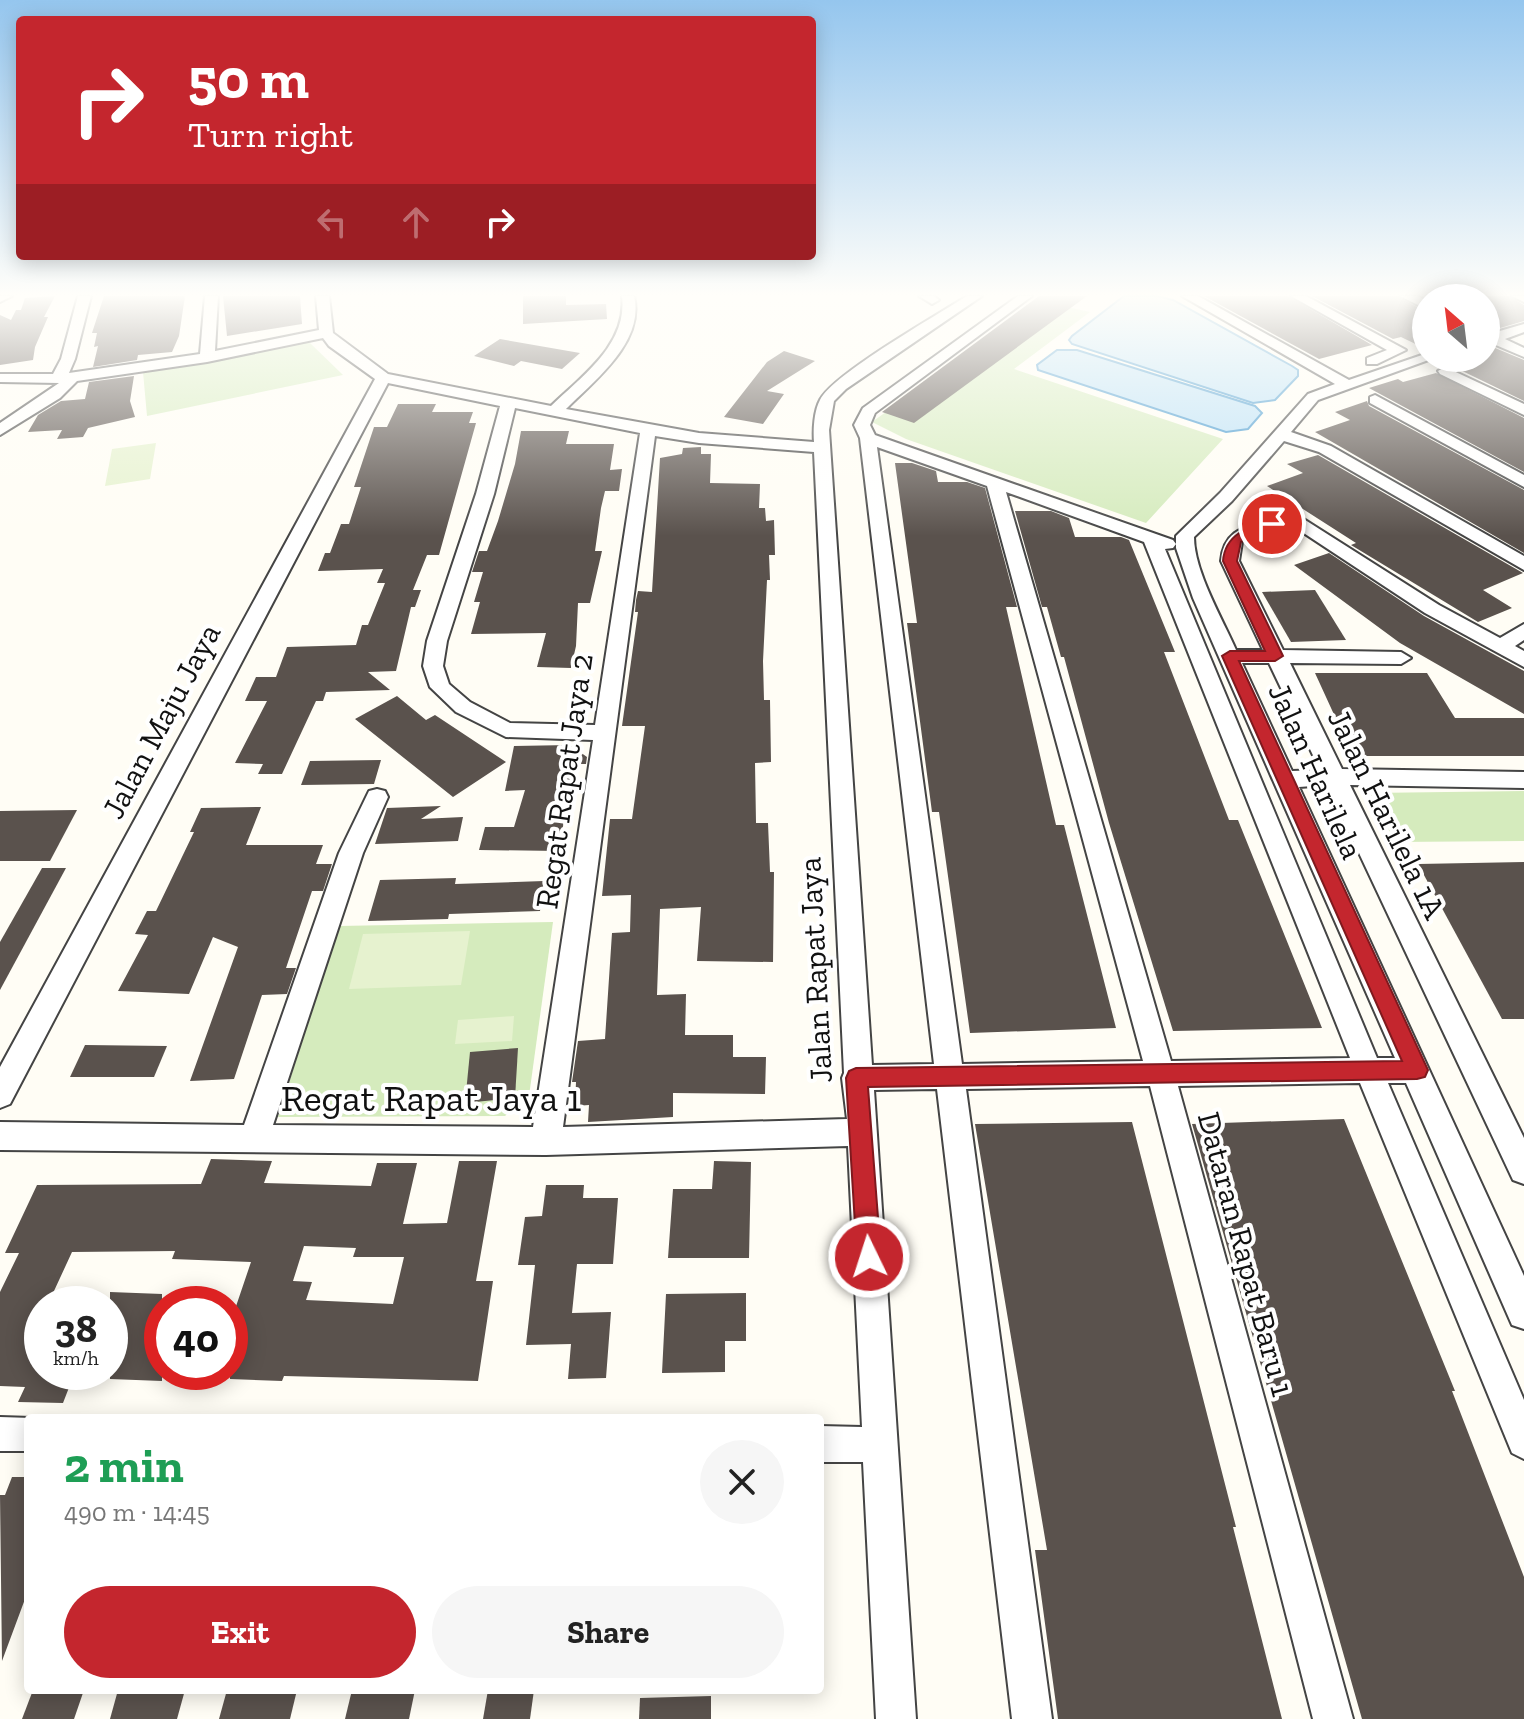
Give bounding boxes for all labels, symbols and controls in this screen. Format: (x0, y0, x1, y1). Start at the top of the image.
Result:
text: 50 m (188, 45, 309, 112)
icon: right (56, 48, 160, 152)
text: Turn right (188, 113, 353, 156)
icon: left (310, 200, 354, 244)
icon: ahead (394, 200, 438, 244)
icon: right (478, 200, 522, 244)
north arrow (1412, 284, 1500, 372)
map controls (1412, 284, 1500, 372)
pin (1238, 490, 1306, 558)
icon: arrive (1250, 502, 1294, 546)
street label: Jalan Maju Jaya (94, 617, 228, 825)
street label: Regat Rapat Jaya 2 (527, 651, 601, 911)
street label: Jalan Harilela (1260, 677, 1372, 865)
street label: Jalan Harilela 1A (1320, 703, 1454, 925)
street label: Jalan Rapat Jaya (790, 856, 840, 1084)
street label: Regat Rapat Jaya 1 (281, 1075, 581, 1121)
street label: Dataran Rapat Baru 1 (1190, 1108, 1302, 1400)
position arrow (827, 1215, 911, 1299)
speed limit sign: 40 (144, 1286, 248, 1390)
text: 38 (55, 1304, 97, 1352)
text: km/h (53, 1346, 99, 1370)
text: 2 min (64, 1437, 184, 1494)
button: close (700, 1440, 784, 1524)
text: 490 m · 14:45 (64, 1496, 210, 1528)
button: Exit (64, 1586, 416, 1678)
button: Share (432, 1586, 784, 1678)

